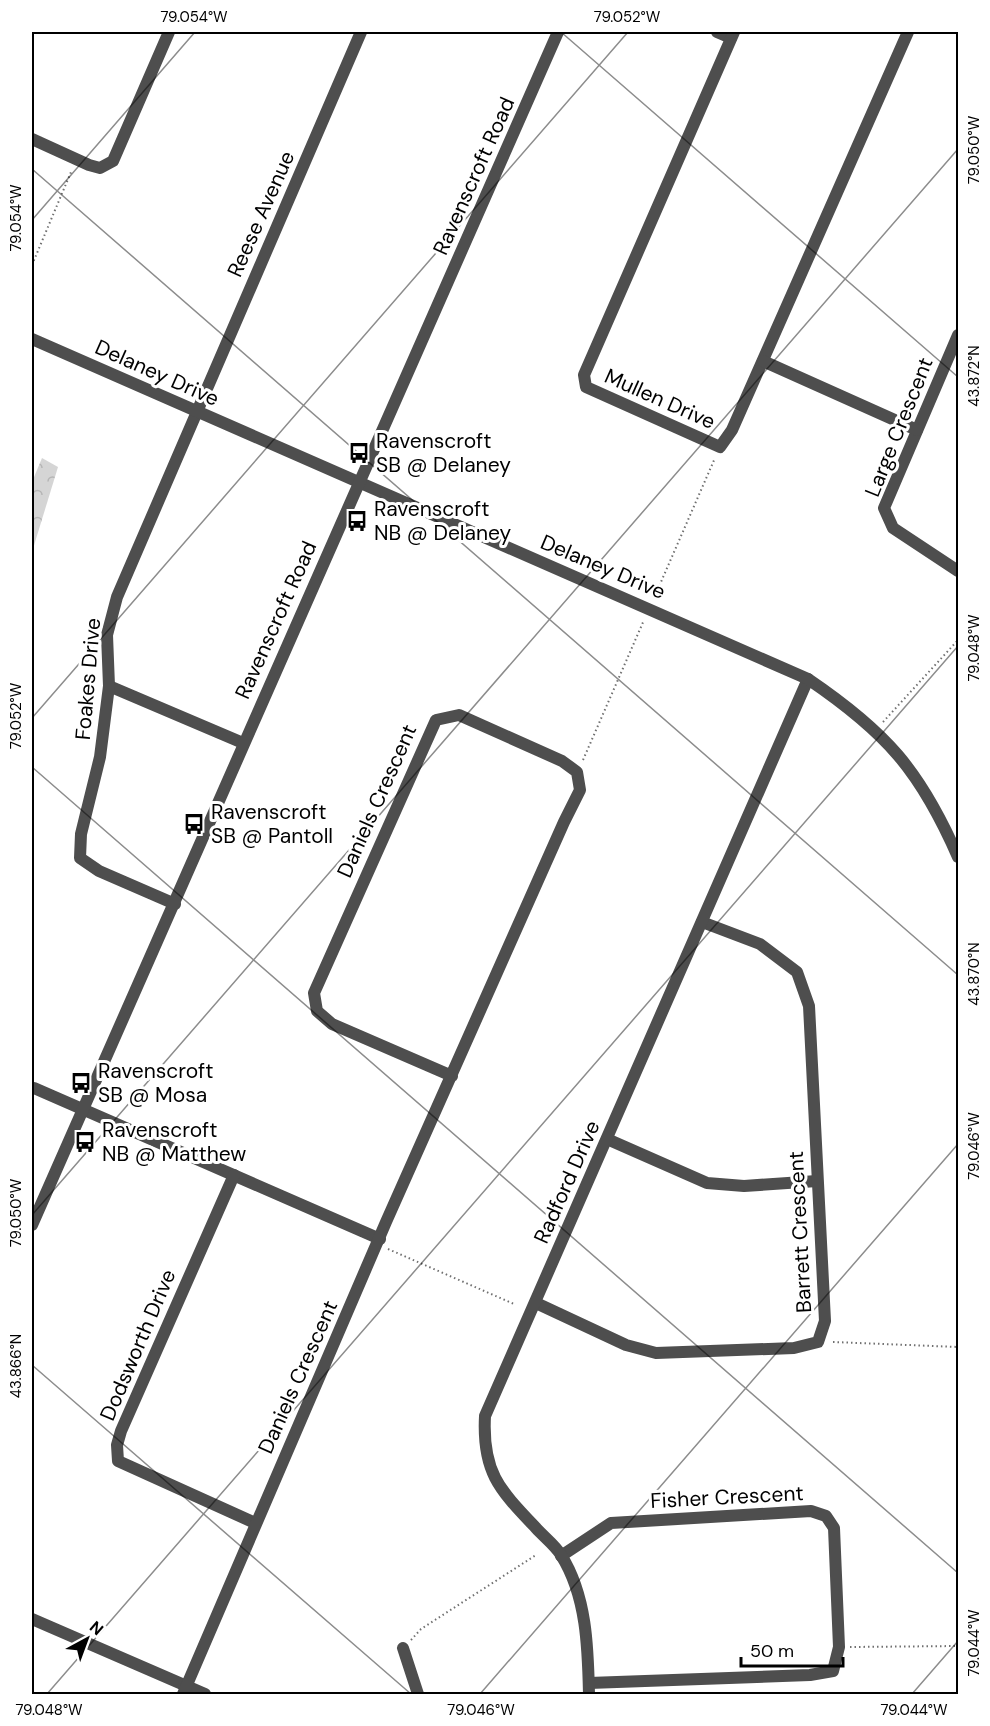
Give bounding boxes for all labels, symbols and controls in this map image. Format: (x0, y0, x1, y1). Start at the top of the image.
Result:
text: 79.054°W (160, 7, 228, 27)
text: 79.052°W (594, 7, 661, 27)
street label: Ravenscroft Road (427, 93, 521, 259)
text: 79.050°W (964, 115, 984, 184)
street label: Reese Avenue (221, 147, 301, 281)
text: 79.054°W (6, 184, 26, 252)
street label: Delaney Drive (91, 333, 224, 413)
text: 43.872°N (964, 345, 984, 407)
street label: Large Crescent (858, 353, 940, 501)
street label: Mullen Drive (600, 362, 720, 436)
place label: Ravenscroft SB @ Delaney (376, 427, 511, 479)
bus stop icon: Ravenscroft SB @ Delaney (347, 441, 371, 465)
place label: Ravenscroft NB @ Delaney (374, 495, 511, 547)
bus stop icon: Ravenscroft NB @ Delaney (345, 509, 369, 533)
street label: Delaney Drive (536, 528, 670, 606)
street label: Ravenscroft Road (229, 537, 323, 703)
text: 79.048°W (964, 614, 984, 682)
street label: Foakes Drive (69, 617, 107, 741)
text: 79.052°W (6, 682, 26, 749)
street label: Daniels Crescent (331, 720, 423, 882)
place label: Ravenscroft SB @ Pantoll (211, 798, 333, 850)
bus stop icon: Ravenscroft SB @ Pantoll (182, 812, 206, 836)
text: 43.870°N (964, 942, 984, 1006)
place label: Ravenscroft SB @ Mosa (98, 1057, 213, 1109)
bus stop icon: Ravenscroft SB @ Mosa (69, 1071, 93, 1095)
text: 79.046°W (964, 1112, 984, 1180)
place label: Ravenscroft NB @ Matthew (102, 1116, 246, 1168)
street label: Radford Drive (527, 1116, 607, 1248)
bus stop icon: Ravenscroft NB @ Matthew (73, 1130, 97, 1154)
street label: Barrett Crescent (782, 1150, 818, 1314)
text: 79.050°W (6, 1178, 26, 1247)
street label: Dodsworth Drive (94, 1265, 182, 1425)
street label: Daniels Crescent (252, 1296, 344, 1458)
text: 43.866°N (6, 1334, 26, 1398)
street label: Fisher Crescent (650, 1479, 804, 1515)
north arrow (57, 1609, 117, 1669)
text: 79.044°W (964, 1609, 984, 1677)
text: N (85, 1616, 108, 1640)
scale bar (741, 1630, 843, 1668)
text: 50 m (750, 1639, 794, 1663)
text: 79.048°W (15, 1700, 83, 1720)
text: 79.046°W (447, 1700, 515, 1720)
text: 79.044°W (880, 1700, 948, 1720)

